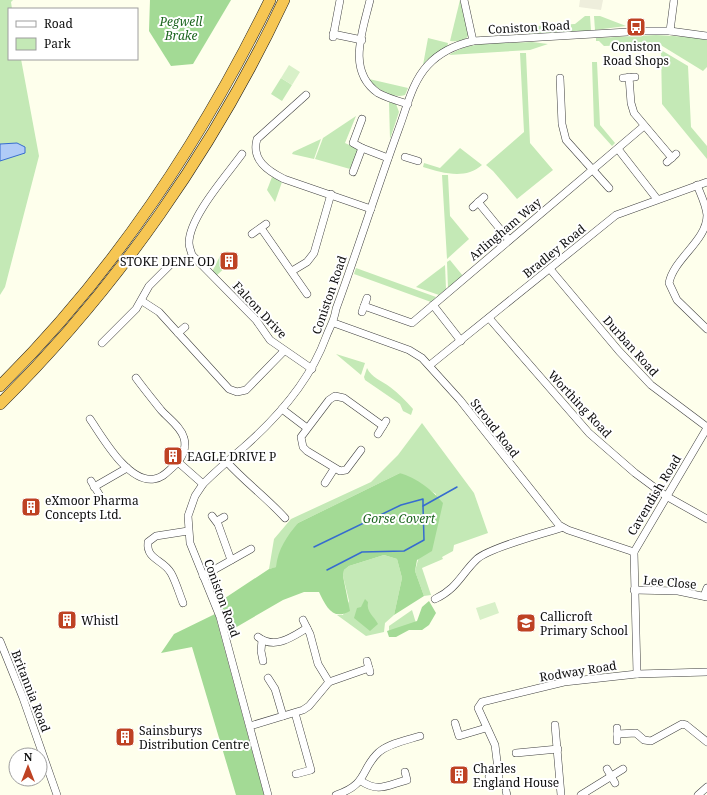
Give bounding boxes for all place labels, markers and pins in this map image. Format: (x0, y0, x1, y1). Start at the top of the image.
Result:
bus stop icon: Coniston Road Shops (625, 16, 647, 38)
place label: Coniston Road Shops (603, 38, 669, 69)
building icon: STOKE DENE OD (218, 250, 240, 272)
place label: STOKE DENE OD (120, 253, 215, 270)
building icon: EAGLE DRIVE P (162, 445, 184, 467)
place label: EAGLE DRIVE P (187, 448, 276, 465)
place label: eXmoor Pharma Concepts Ltd. (45, 492, 139, 523)
building icon: eXmoor Pharma Concepts Ltd. (20, 496, 42, 518)
place label: Callicroft Primary School (540, 608, 628, 639)
building icon: Whistl (56, 609, 78, 631)
place label: Whistl (81, 612, 119, 629)
school or university icon: Callicroft Primary School (515, 612, 537, 634)
place label: Sainsburys Distribution Centre (139, 722, 249, 753)
building icon: Sainsburys Distribution Centre (114, 726, 136, 748)
place label: Charles England House (473, 760, 559, 791)
building icon: Charles England House (448, 764, 470, 786)

